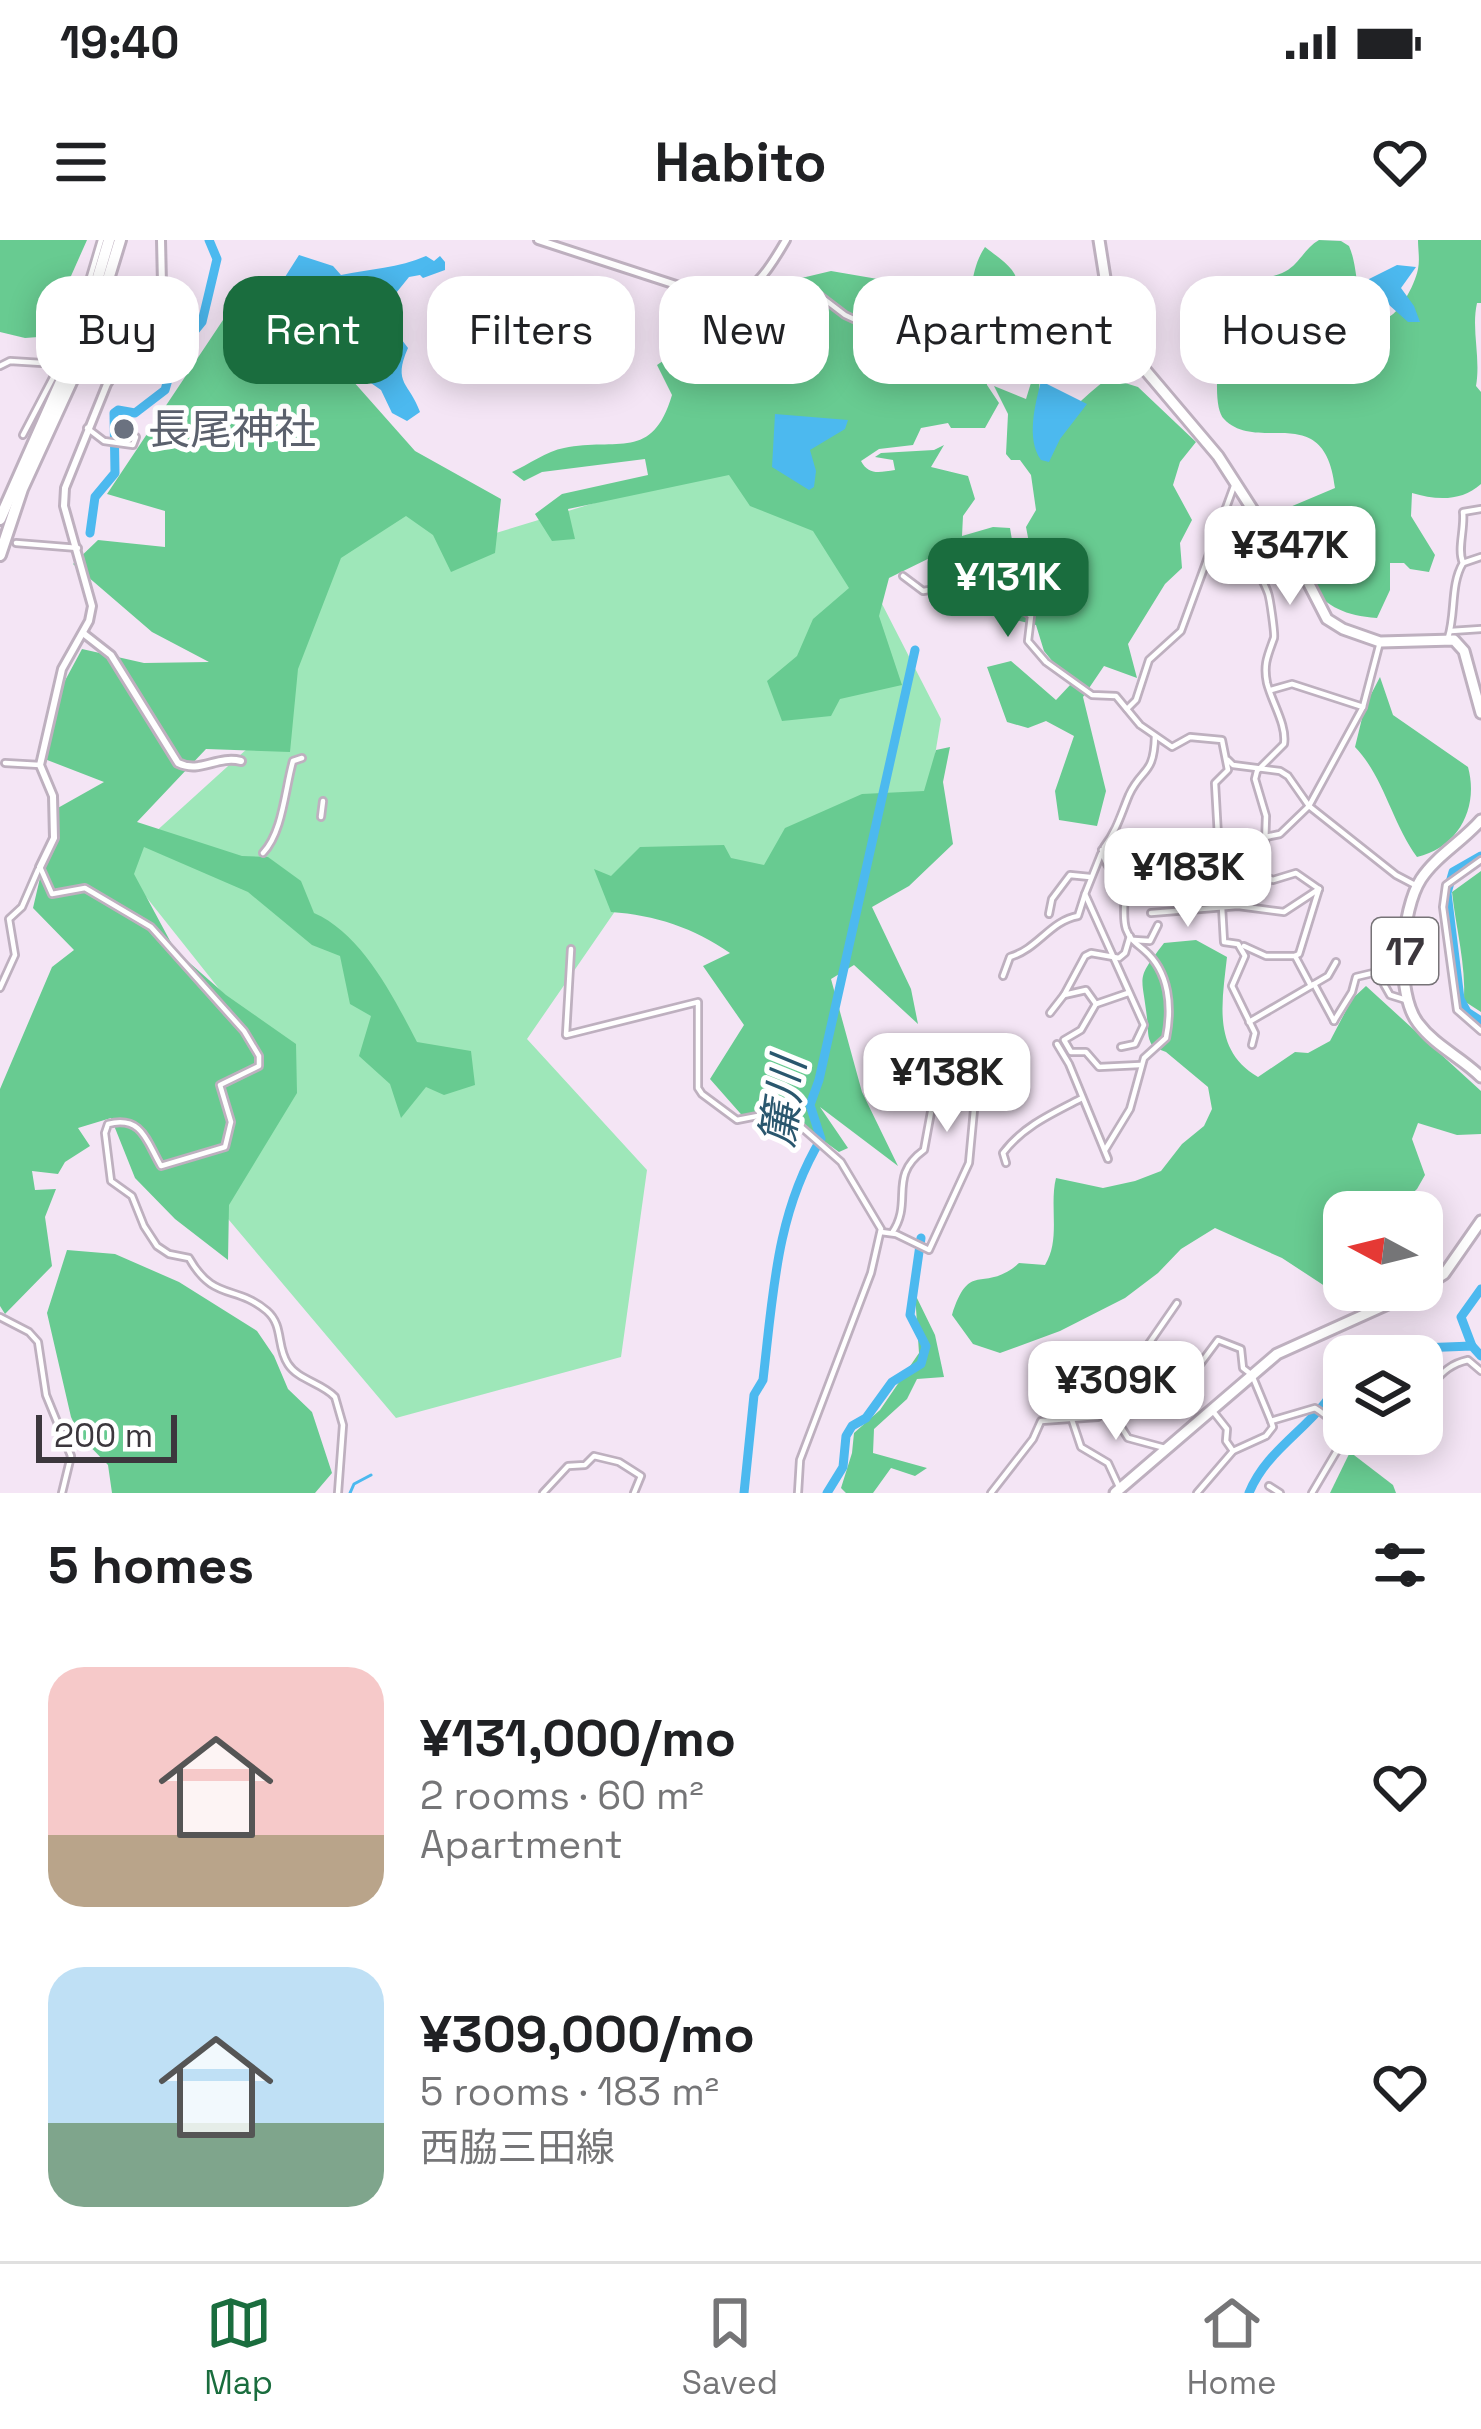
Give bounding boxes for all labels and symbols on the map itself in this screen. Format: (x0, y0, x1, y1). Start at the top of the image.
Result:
place label: 長尾神社 (148, 403, 316, 456)
marker: 長尾神社 (111, 416, 137, 442)
pin: ¥347K (1206, 506, 1374, 608)
pin: ¥131K (924, 538, 1092, 640)
pin: ¥183K (1104, 828, 1272, 930)
road number: 17 (1372, 918, 1438, 984)
pin: ¥138K (863, 1033, 1031, 1135)
water label: 簾川 (749, 1050, 818, 1151)
north arrow (1323, 1191, 1443, 1311)
pin: ¥309K (1032, 1341, 1200, 1443)
scale bar (36, 1409, 177, 1462)

